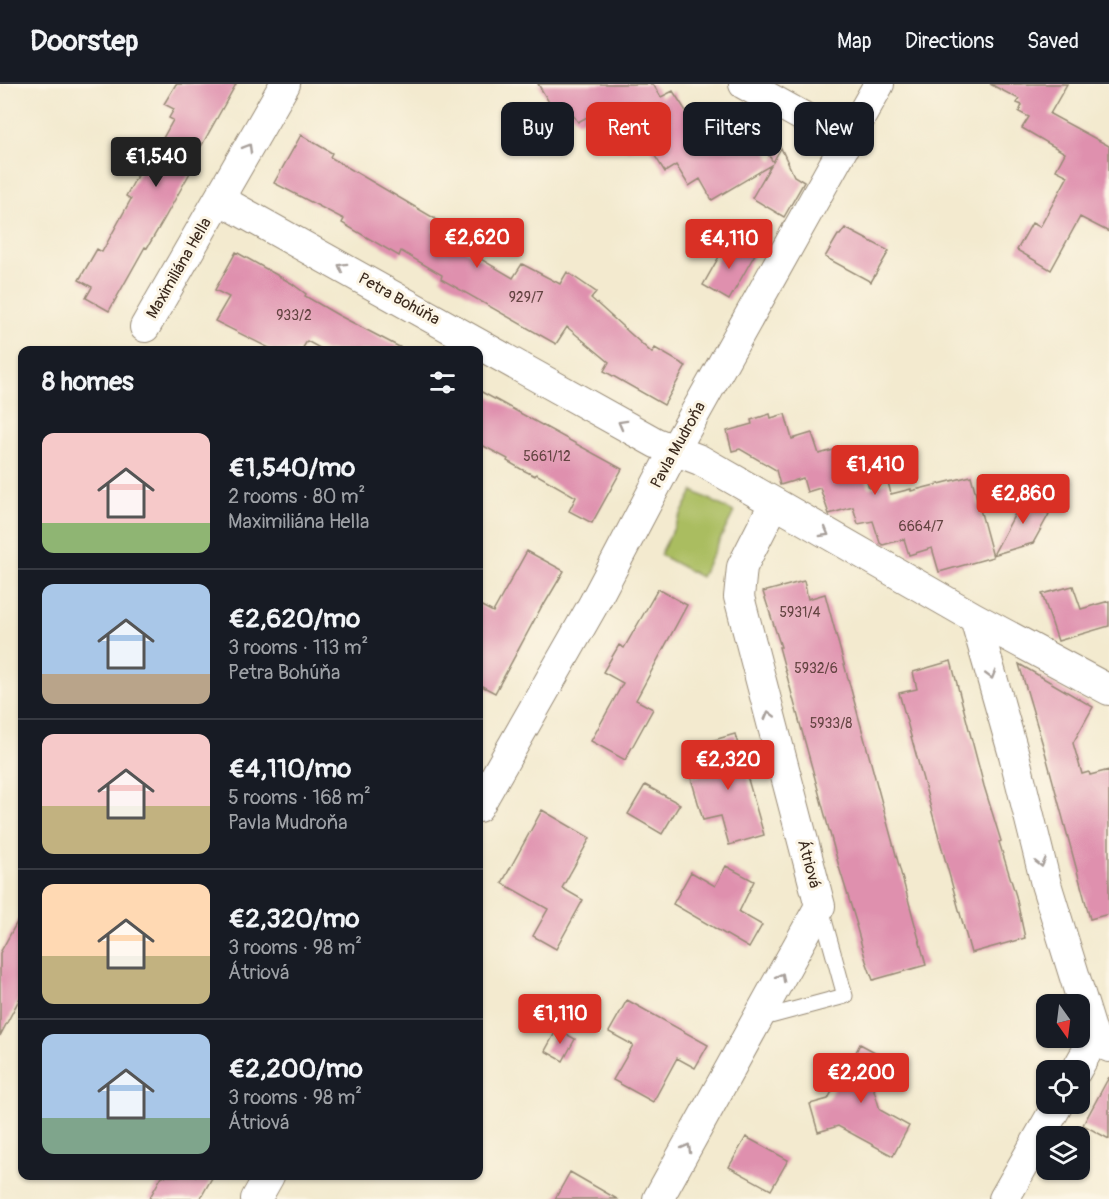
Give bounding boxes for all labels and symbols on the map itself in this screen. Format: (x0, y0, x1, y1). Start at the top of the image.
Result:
pin: €1,540 (107, 137, 205, 188)
one-way arrow (241, 144, 252, 154)
street label: Maximiliána Hella (142, 214, 216, 322)
pin: €2,620 (428, 218, 526, 269)
pin: €4,110 (680, 219, 778, 270)
one-way arrow (338, 263, 348, 274)
street label: Petra Bohúňa (355, 268, 443, 330)
house number: 929/7 (509, 289, 544, 306)
house number: 933/2 (276, 307, 312, 324)
street label: Pavla Mudroňa (646, 398, 710, 492)
one-way arrow (618, 420, 628, 431)
pin: €1,410 (826, 445, 924, 496)
house number: 5661/12 (523, 448, 571, 465)
pin: €2,860 (974, 474, 1072, 525)
house number: 6664/7 (899, 518, 944, 535)
one-way arrow (819, 525, 829, 537)
house number: 5931/4 (779, 604, 821, 621)
house number: 5932/6 (794, 660, 838, 677)
one-way arrow (984, 669, 996, 679)
one-way arrow (764, 710, 776, 721)
house number: 5933/8 (810, 715, 852, 732)
pin: €2,320 (679, 740, 777, 791)
street label: Átriová (793, 838, 825, 890)
one-way arrow (1033, 858, 1046, 868)
one-way arrow (774, 973, 785, 984)
pin: €1,110 (511, 994, 609, 1045)
north arrow (1036, 994, 1090, 1048)
pin: €2,200 (812, 1053, 910, 1104)
one-way arrow (680, 1144, 691, 1154)

